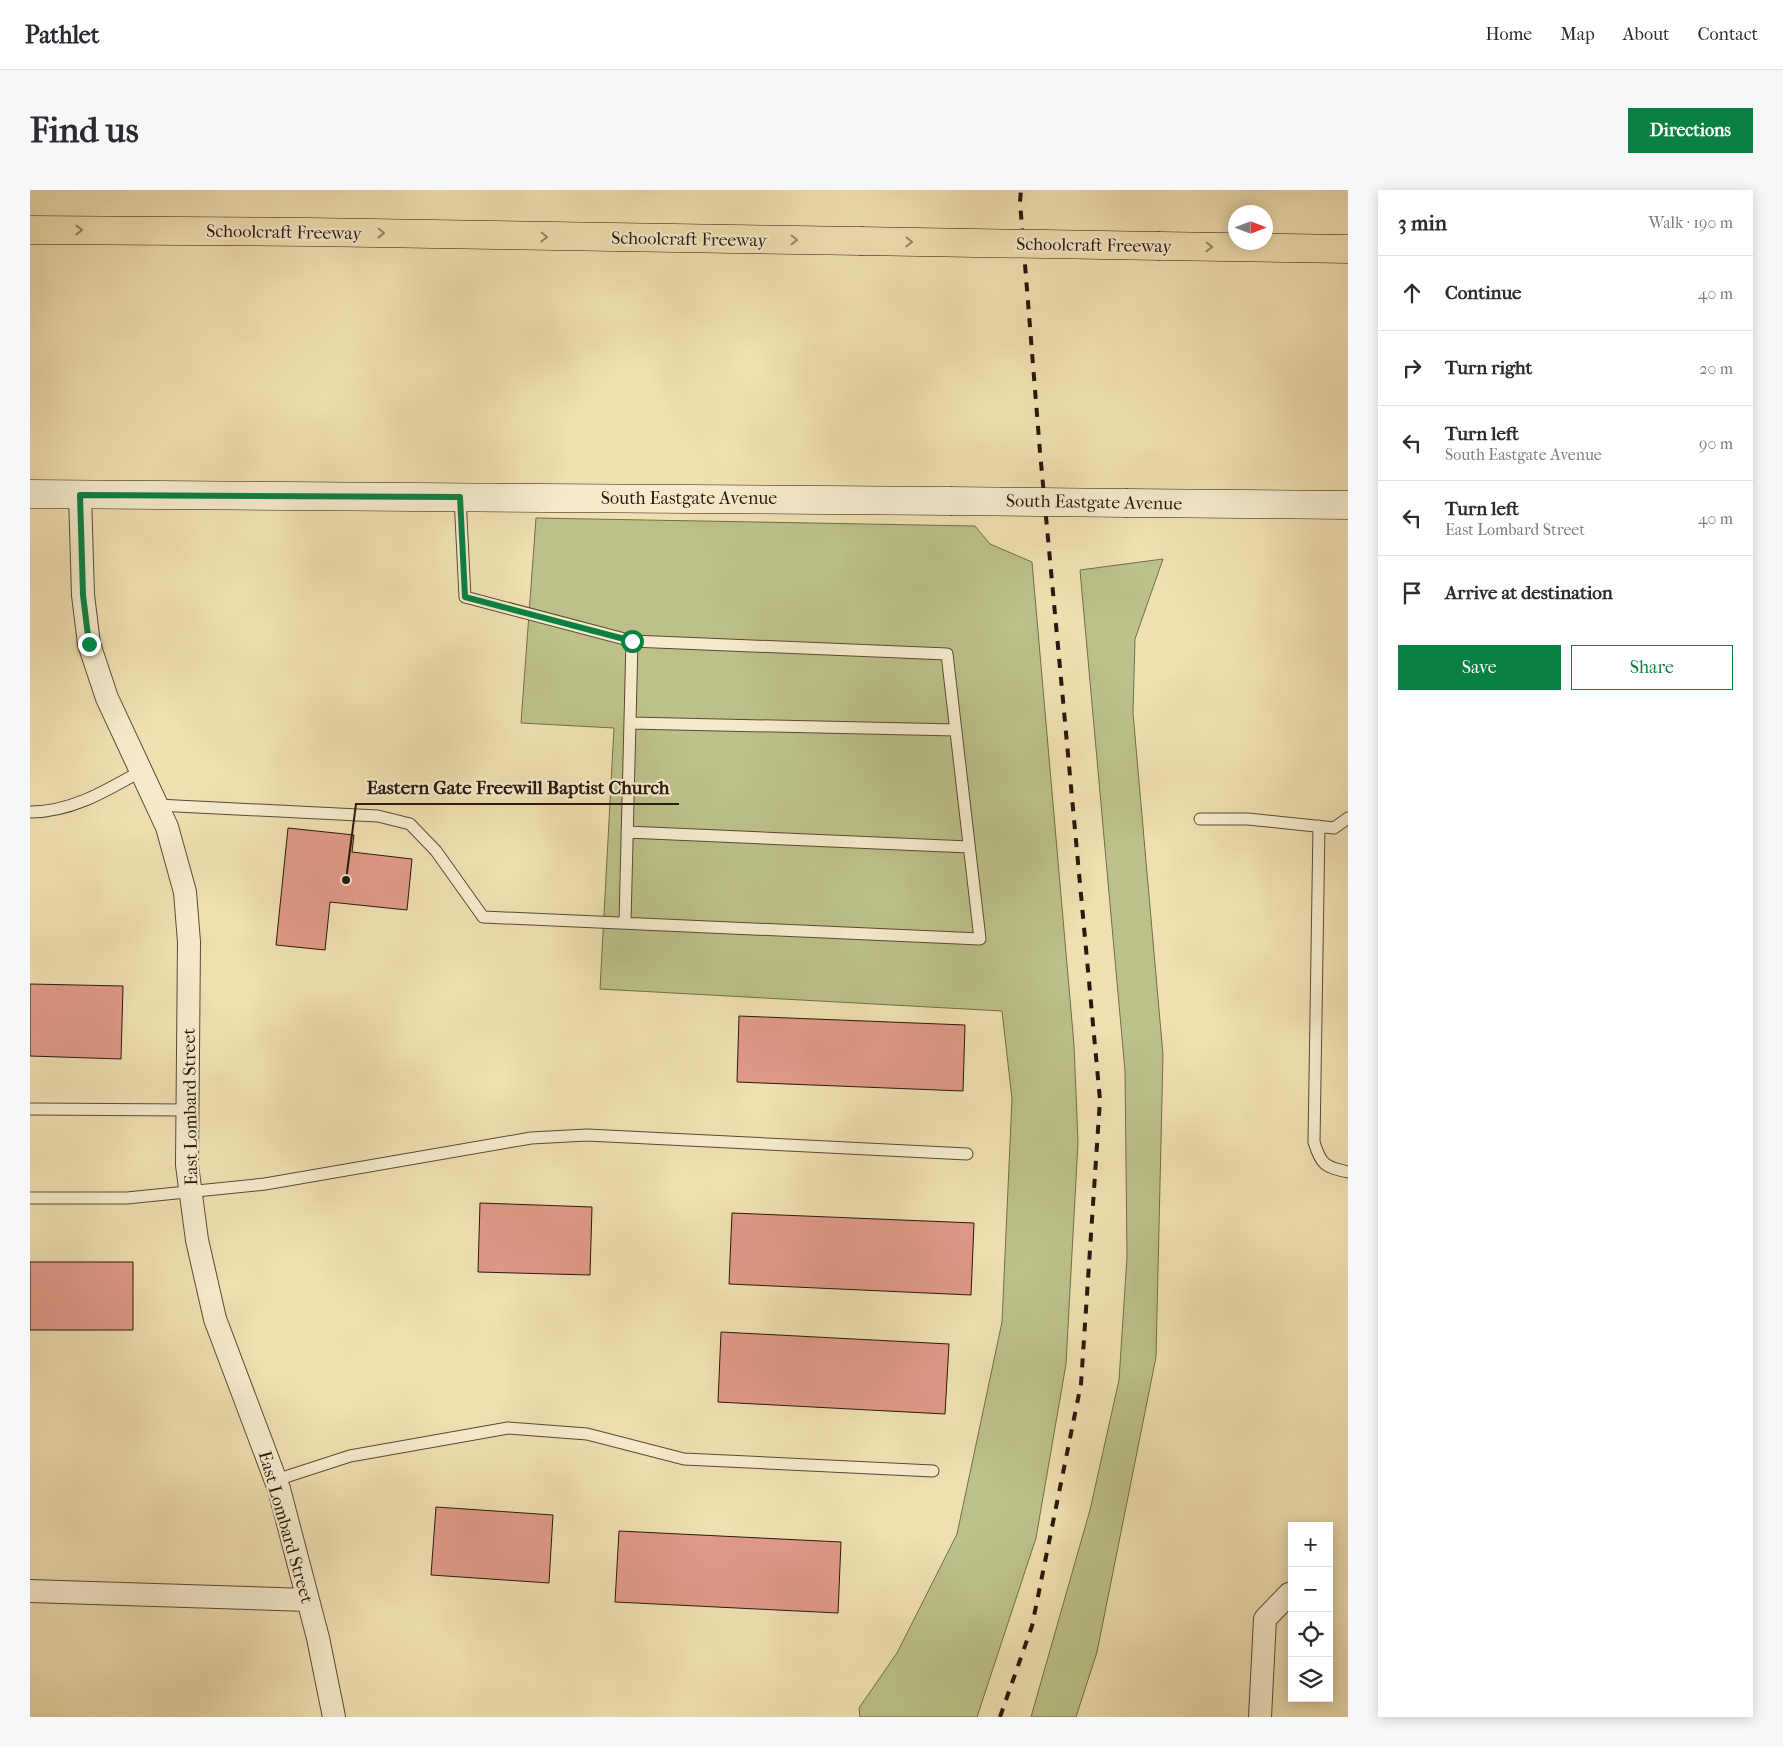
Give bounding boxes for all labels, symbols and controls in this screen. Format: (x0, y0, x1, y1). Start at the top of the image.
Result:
text: Pathlet (25, 21, 99, 49)
text: Home (1485, 24, 1532, 45)
text: Map (1560, 24, 1595, 45)
text: About (1623, 24, 1669, 45)
text: Contact (1697, 24, 1758, 45)
button: Directions (1628, 108, 1753, 153)
text: Find us (30, 110, 139, 151)
north arrow (1228, 205, 1273, 250)
text: 3 min (1398, 211, 1447, 235)
text: Walk · 190 m (1649, 213, 1733, 232)
street label: Schoolcraft Freeway (206, 221, 364, 244)
one-way arrow (75, 225, 83, 235)
one-way arrow (377, 228, 385, 239)
street label: Schoolcraft Freeway (611, 228, 769, 251)
one-way arrow (540, 231, 548, 242)
street label: Schoolcraft Freeway (1016, 234, 1174, 257)
one-way arrow (790, 235, 798, 246)
one-way arrow (906, 237, 913, 247)
one-way arrow (1206, 242, 1213, 252)
icon: ahead (1398, 279, 1426, 307)
text: Continue (1445, 282, 1521, 304)
text: 40 m (1698, 284, 1733, 303)
icon: right (1398, 354, 1426, 382)
text: Turn right (1445, 357, 1532, 379)
text: 20 m (1699, 359, 1733, 378)
text: Turn left (1445, 423, 1519, 445)
icon: left (1398, 429, 1426, 457)
text: 90 m (1699, 434, 1733, 453)
text: South Eastgate Avenue (1445, 445, 1602, 464)
street label: South Eastgate Avenue (601, 488, 777, 509)
street label: South Eastgate Avenue (1006, 490, 1182, 515)
text: Turn left (1445, 498, 1519, 520)
icon: left (1398, 504, 1426, 532)
text: 40 m (1698, 509, 1733, 528)
text: East Lombard Street (1445, 520, 1585, 539)
icon: arrive (1398, 579, 1426, 607)
text: Arrive at destination (1445, 582, 1613, 604)
route start (621, 630, 644, 653)
route end (78, 633, 101, 656)
button: Save (1398, 645, 1561, 690)
button: Share (1571, 645, 1733, 690)
callout: Eastern Gate Freewill Baptist Church (356, 770, 679, 804)
text: Eastern Gate Freewill Baptist Church (366, 777, 670, 799)
street label: East Lombard Street (179, 1028, 202, 1186)
street label: East Lombard Street (254, 1449, 317, 1606)
map controls (1288, 1522, 1333, 1702)
button: + (1288, 1522, 1333, 1567)
button: − (1288, 1567, 1333, 1612)
button: locate (1288, 1612, 1333, 1657)
button: layers (1288, 1657, 1333, 1702)

